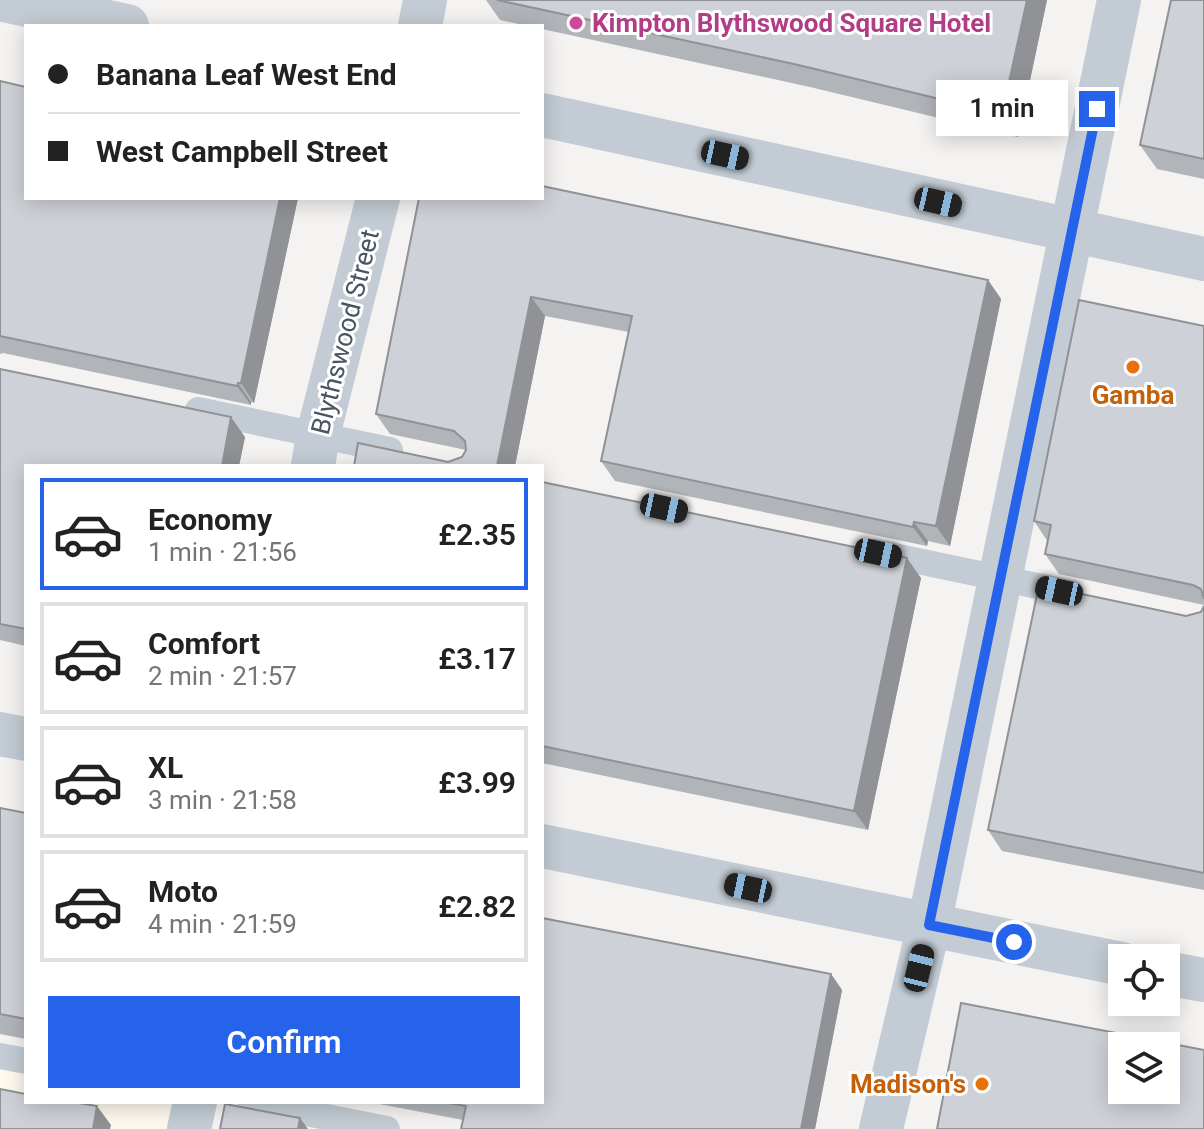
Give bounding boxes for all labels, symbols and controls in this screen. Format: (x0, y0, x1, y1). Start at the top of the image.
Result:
place label: Kimpton Blythswood Square Hotel (592, 8, 991, 38)
marker: Kimpton Blythswood Square Hotel (567, 14, 585, 32)
text: Banana Leaf West End (96, 57, 397, 92)
callout: 1 min (937, 81, 1069, 137)
route end (1079, 91, 1115, 127)
text: 1 min (969, 93, 1035, 123)
text: West Campbell Street (96, 134, 388, 169)
car (699, 138, 751, 172)
car (912, 185, 964, 219)
street label: Blythswood Street (305, 227, 385, 437)
marker: Gamba (1124, 358, 1142, 376)
place label: Gamba (1092, 380, 1174, 410)
car (638, 491, 690, 525)
icon: car (52, 498, 124, 570)
text: Economy (148, 502, 272, 537)
text: £2.35 (438, 517, 516, 552)
car (852, 536, 904, 570)
text: 1 min · 21:56 (148, 537, 297, 567)
car (1033, 574, 1085, 608)
icon: car (52, 622, 124, 694)
text: Comfort (148, 626, 260, 661)
text: £3.17 (438, 641, 516, 676)
text: 2 min · 21:57 (148, 661, 297, 691)
icon: car (52, 746, 124, 818)
text: XL (148, 750, 183, 785)
text: £3.99 (438, 765, 516, 800)
text: 3 min · 21:58 (148, 785, 297, 815)
icon: car (52, 870, 124, 942)
car (722, 871, 774, 905)
text: Moto (148, 874, 218, 909)
text: £2.82 (438, 889, 516, 924)
text: 4 min · 21:59 (148, 909, 297, 939)
route start (996, 924, 1032, 960)
car (902, 942, 936, 994)
map controls (1108, 944, 1180, 1104)
button: locate (1108, 944, 1180, 1016)
button: Confirm (48, 996, 520, 1088)
button: layers (1108, 1032, 1180, 1104)
place label: Madison's (850, 1069, 966, 1099)
marker: Madison's (973, 1075, 991, 1093)

